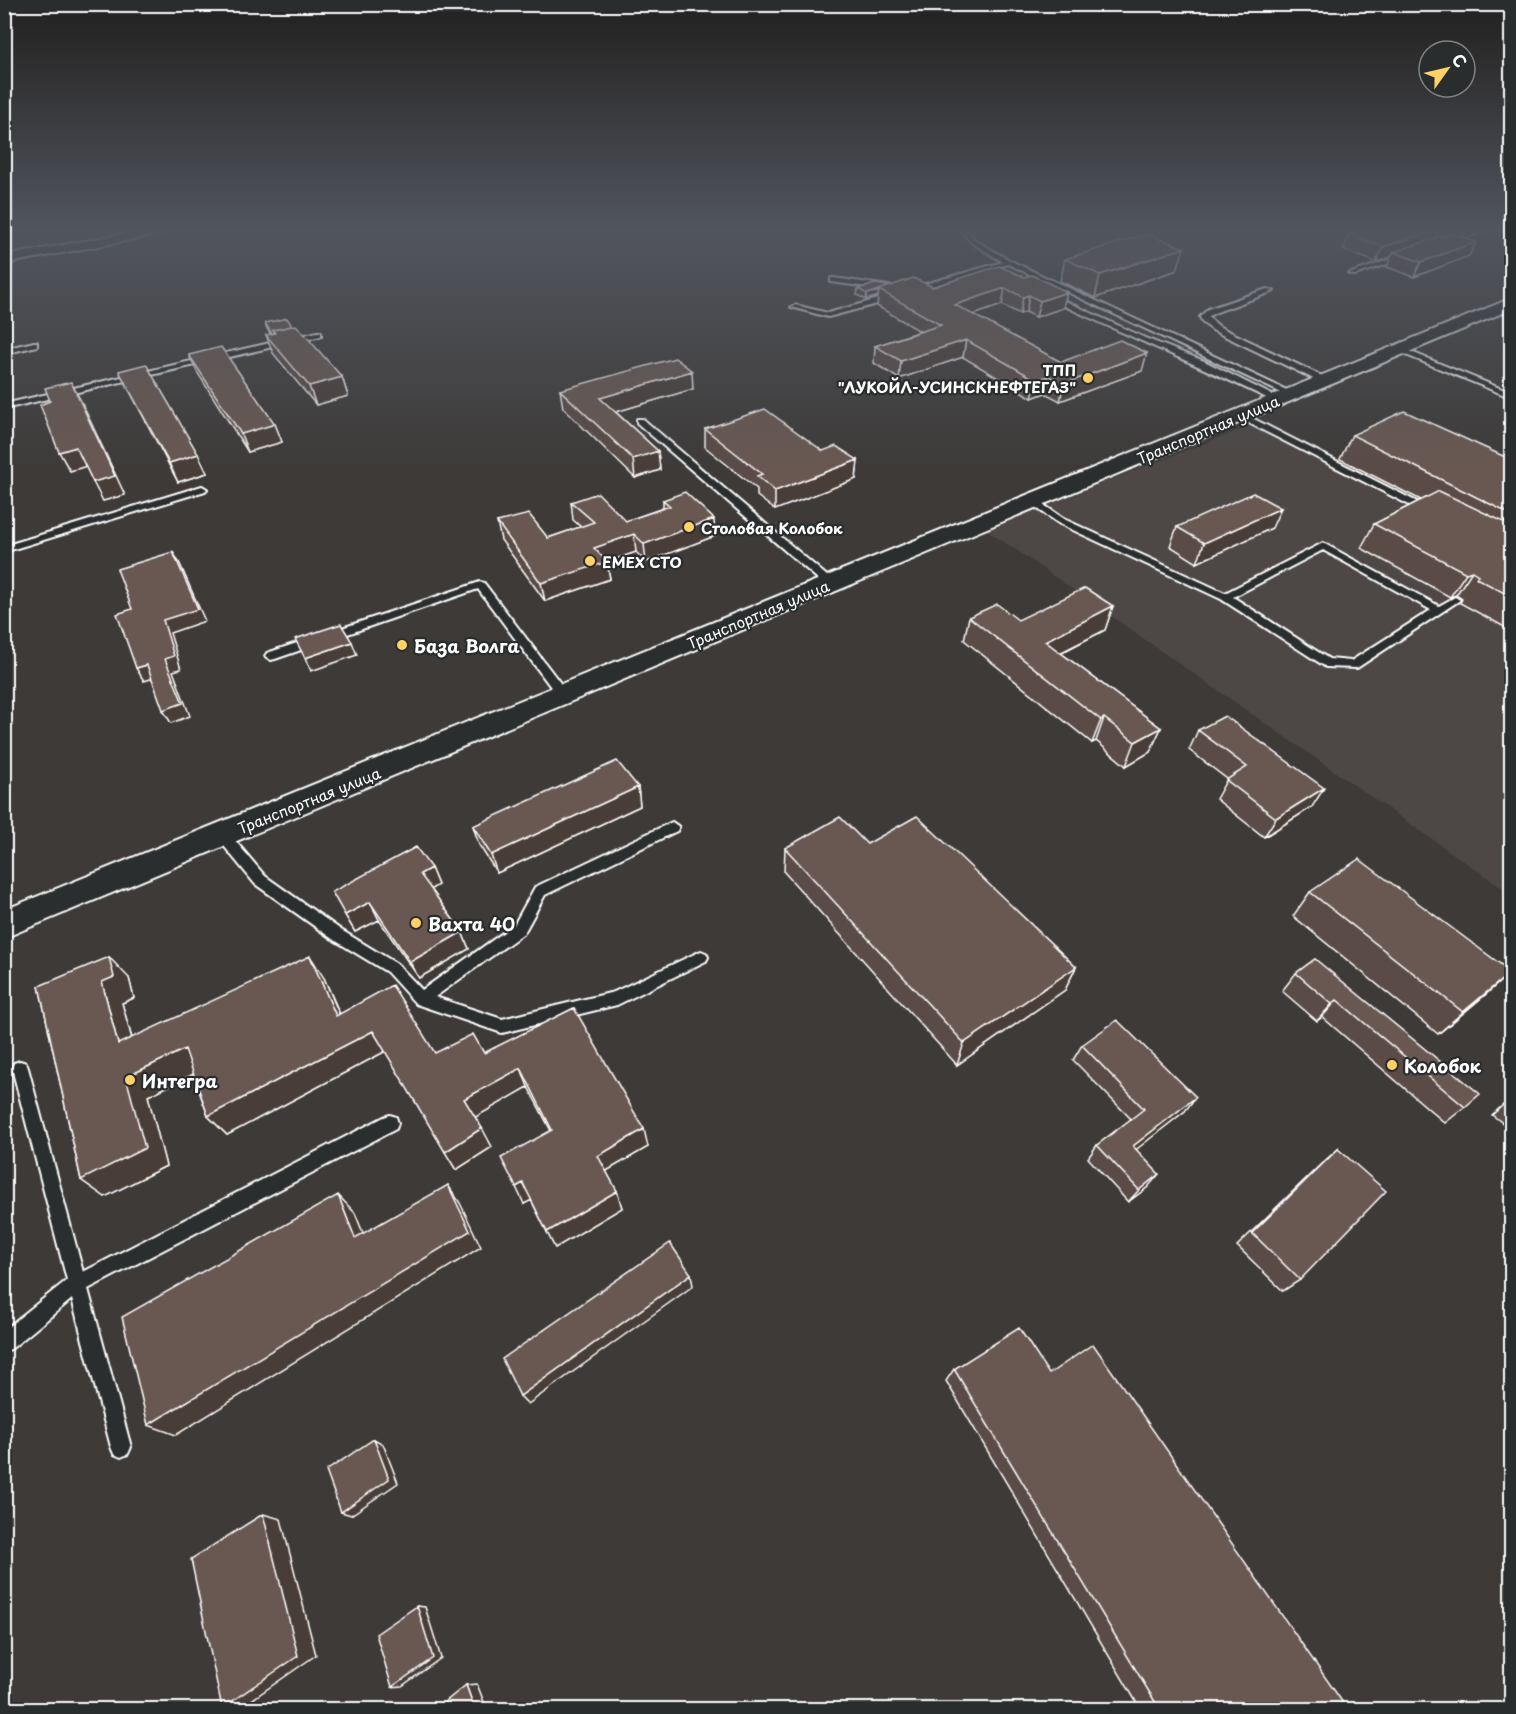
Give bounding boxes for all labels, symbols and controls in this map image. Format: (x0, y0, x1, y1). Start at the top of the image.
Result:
north arrow (1417, 39, 1477, 99)
text: С (1447, 48, 1474, 72)
place label: ТПП "ЛУКОЙЛ-УСИНСКНЕФТЕГАЗ" (838, 358, 1076, 398)
marker: ТПП "ЛУКОЙЛ-УСИНСКНЕФТЕГАЗ" (1081, 371, 1095, 385)
street label: Транспортная улица (1133, 388, 1283, 469)
place label: Столовая Колобок (701, 516, 843, 539)
marker: Столовая Колобок (682, 520, 696, 534)
place label: EMEX СТО (602, 550, 682, 573)
marker: EMEX СТО (583, 554, 597, 568)
street label: Транспортная улица (683, 573, 833, 654)
place label: База Волга (414, 632, 520, 659)
marker: База Волга (395, 638, 409, 652)
street label: Транспортная улица (234, 761, 385, 839)
place label: Вахта 40 (428, 910, 515, 937)
marker: Вахта 40 (409, 916, 423, 930)
place label: Колобок (1404, 1052, 1482, 1079)
marker: Колобок (1385, 1058, 1399, 1072)
place label: Интегра (142, 1067, 218, 1094)
marker: Интегра (123, 1073, 137, 1087)

